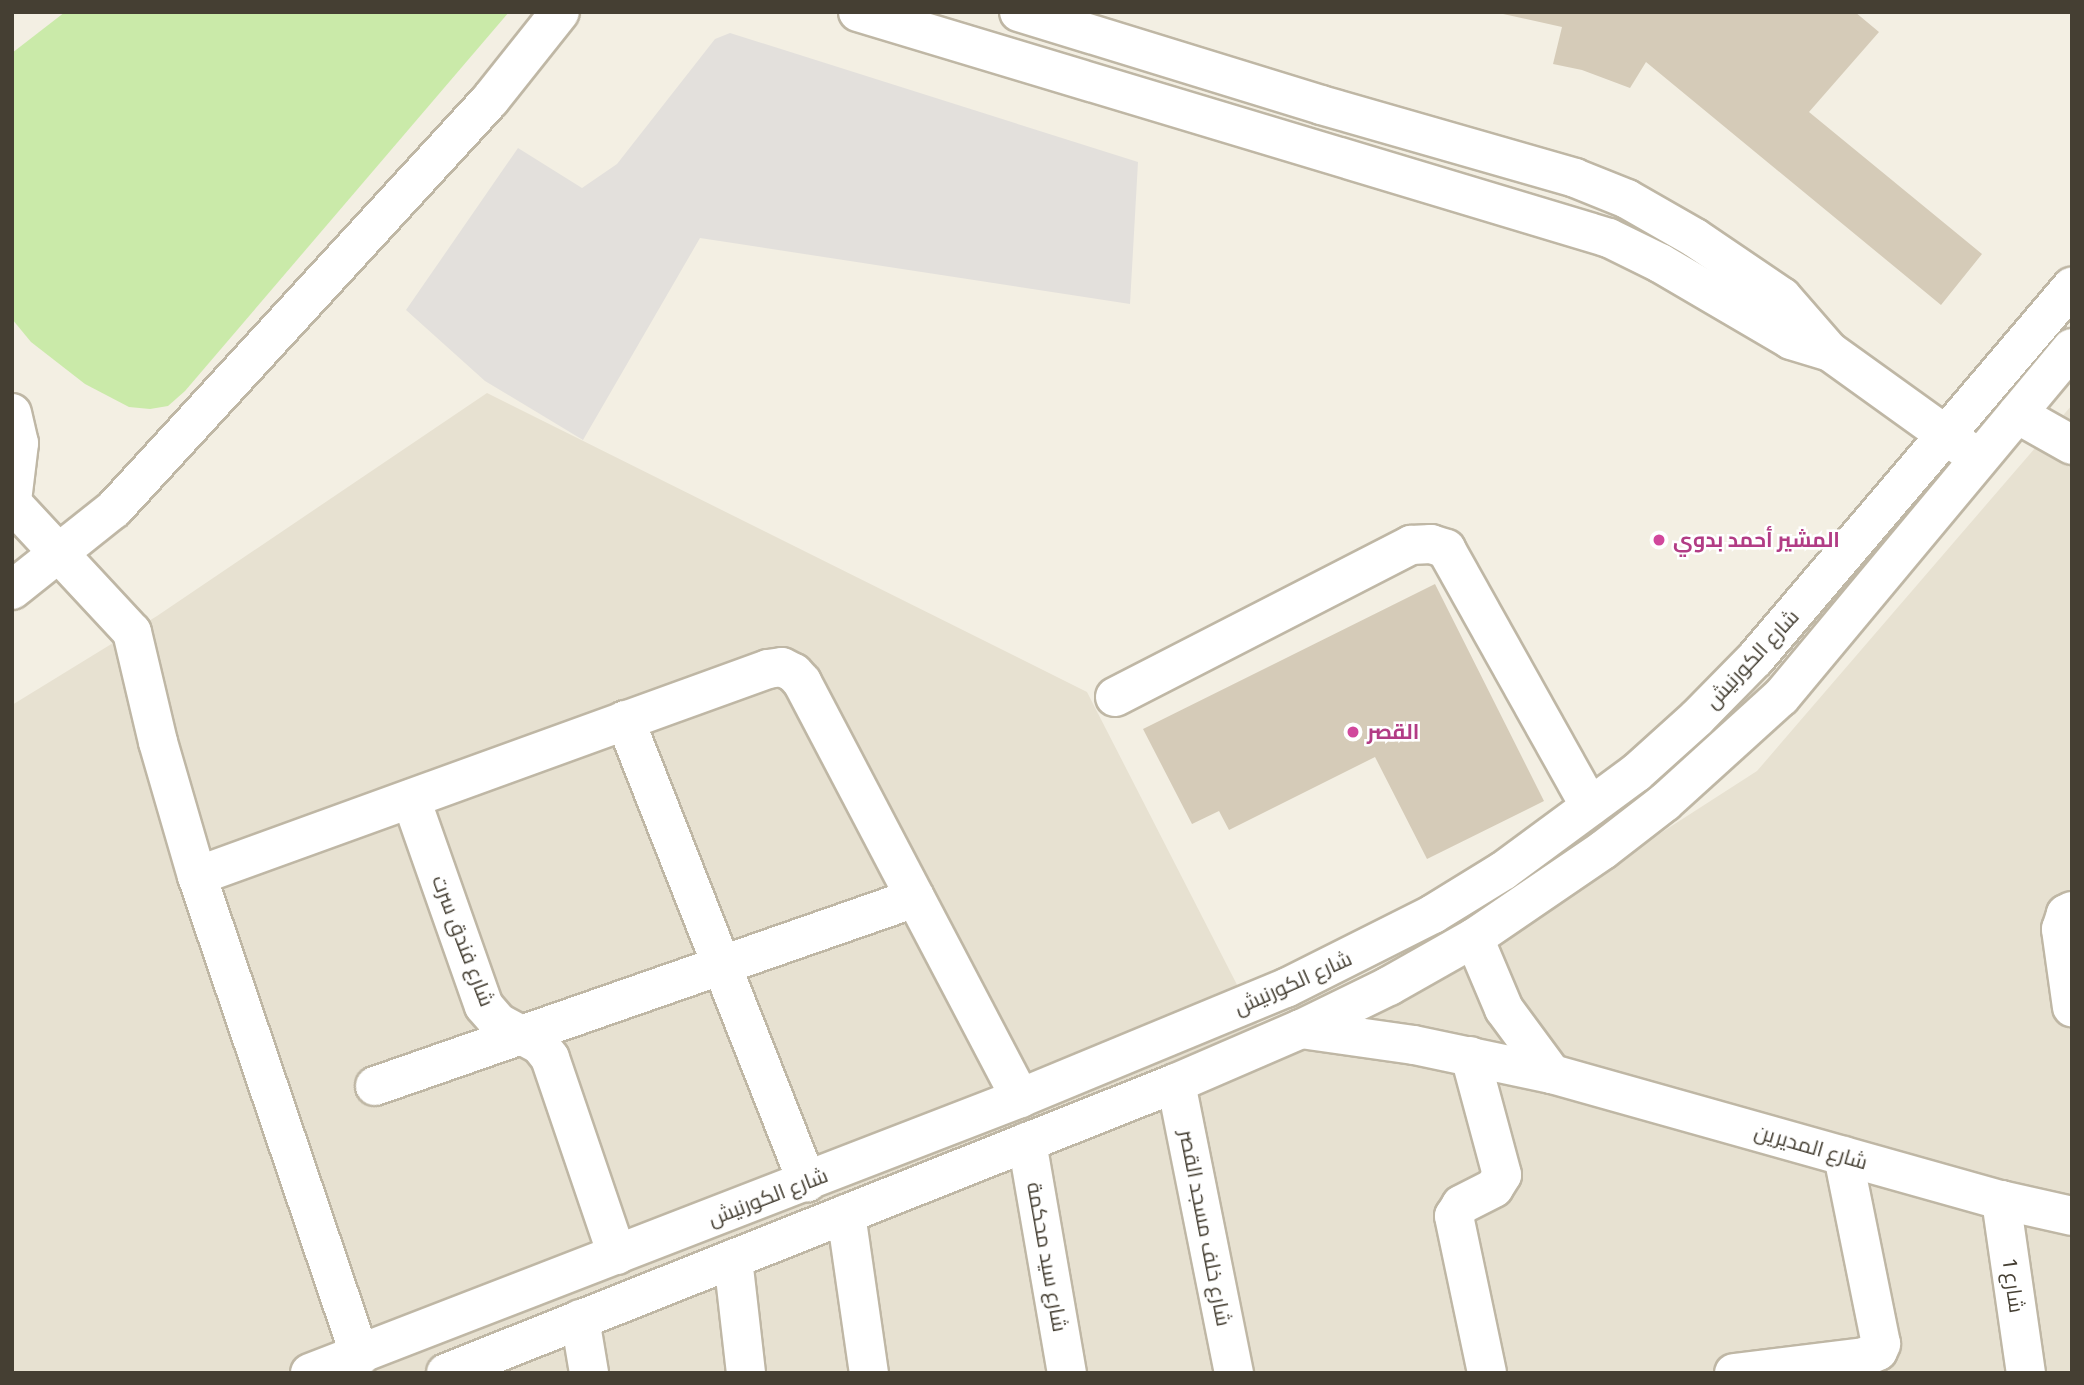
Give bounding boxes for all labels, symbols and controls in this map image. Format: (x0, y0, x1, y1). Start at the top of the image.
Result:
place label: المشير أحمد بدوي (1673, 527, 1840, 553)
marker: المشير أحمد بدوي (1651, 532, 1667, 548)
street label: شارع الكورنيش (1700, 604, 1804, 714)
place label: القصر (1367, 719, 1419, 745)
marker: القصر (1345, 724, 1361, 740)
street label: شارع فندق سرت (426, 872, 500, 1010)
street label: شارع الكورنيش (1230, 946, 1356, 1020)
street label: شارع المديرين (1752, 1119, 1870, 1175)
street label: شارع خلف مسجد القصر (1174, 1128, 1236, 1328)
street label: شارع الكورنيش (704, 1163, 832, 1231)
street label: شارع سيد محكمة (1021, 1180, 1073, 1334)
street label: شارع 1 (1997, 1258, 2029, 1314)

